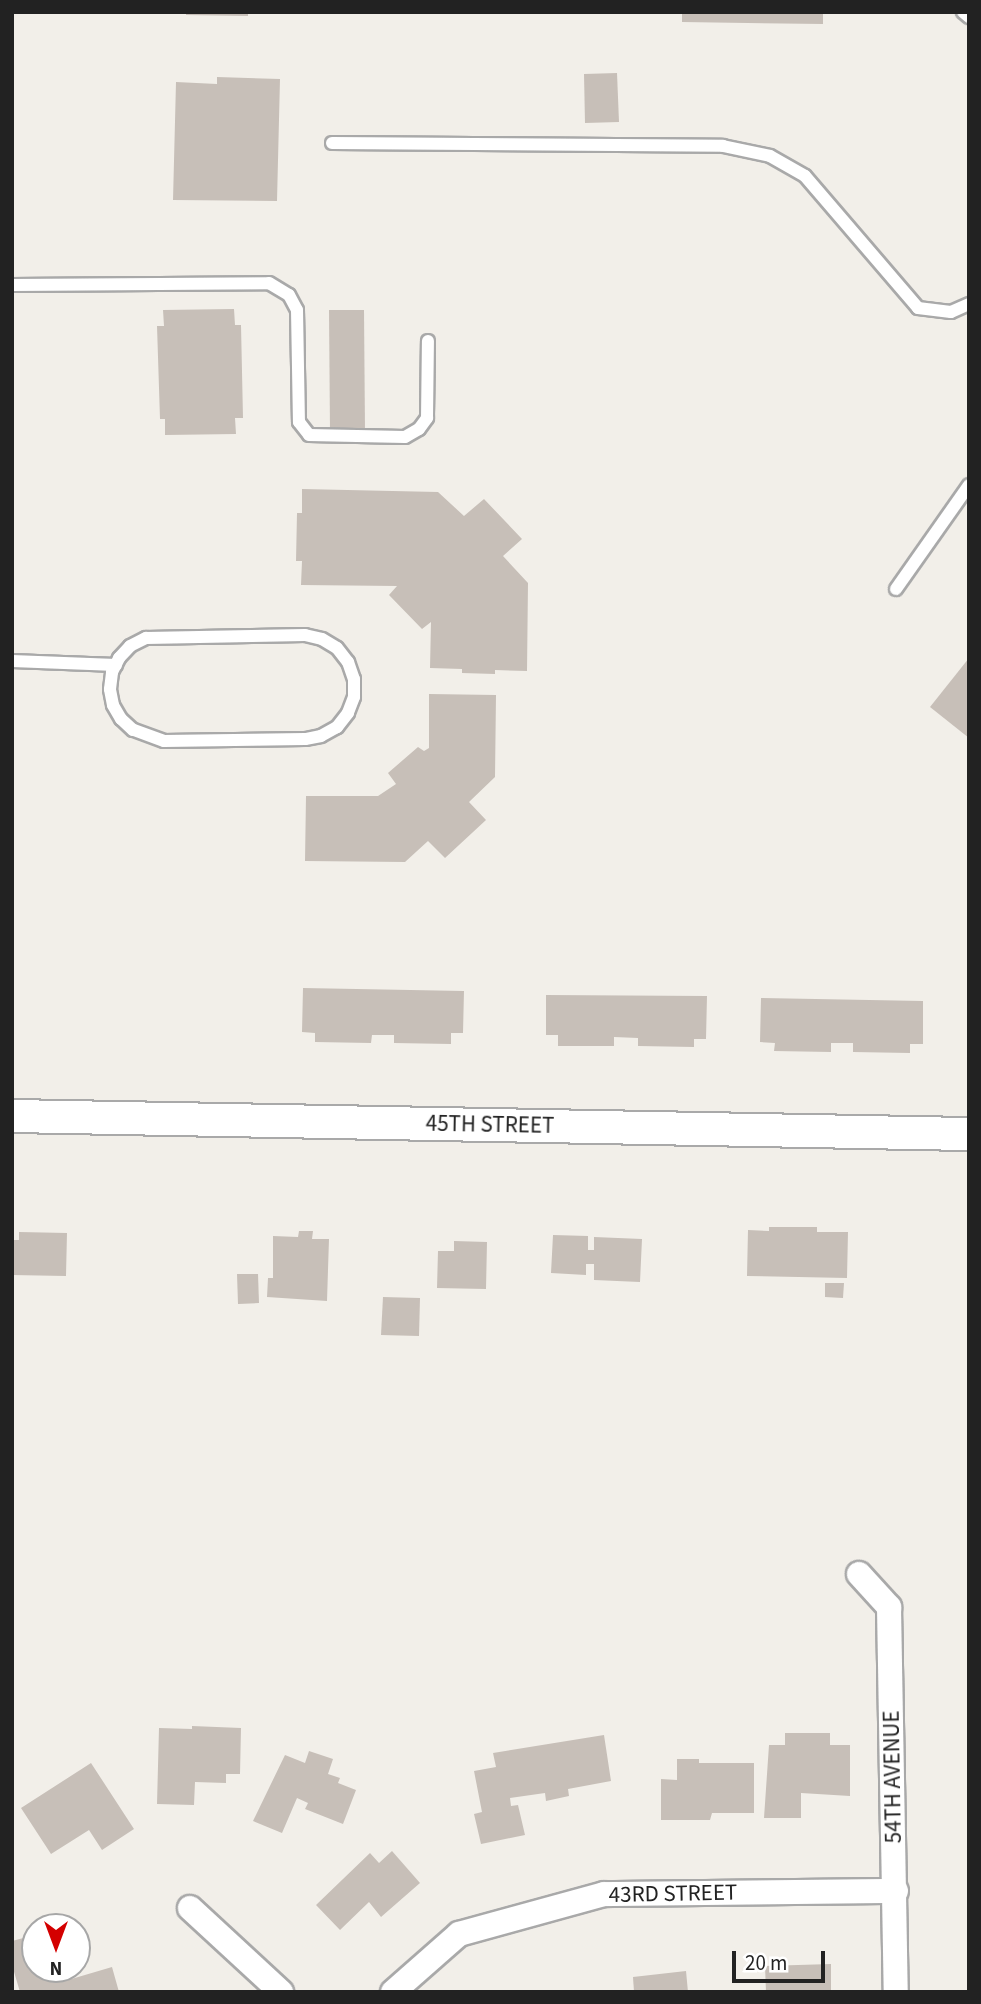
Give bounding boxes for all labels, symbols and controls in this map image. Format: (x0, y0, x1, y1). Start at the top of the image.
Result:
street label: 45TH STREET (425, 1110, 555, 1140)
street label: 54TH AVENUE (878, 1710, 908, 1844)
street label: 43RD STREET (609, 1879, 737, 1909)
north arrow (21, 1913, 91, 1983)
scale bar (736, 1938, 829, 1982)
text: 20 m (745, 1948, 787, 1978)
text: N (50, 1954, 62, 1981)

